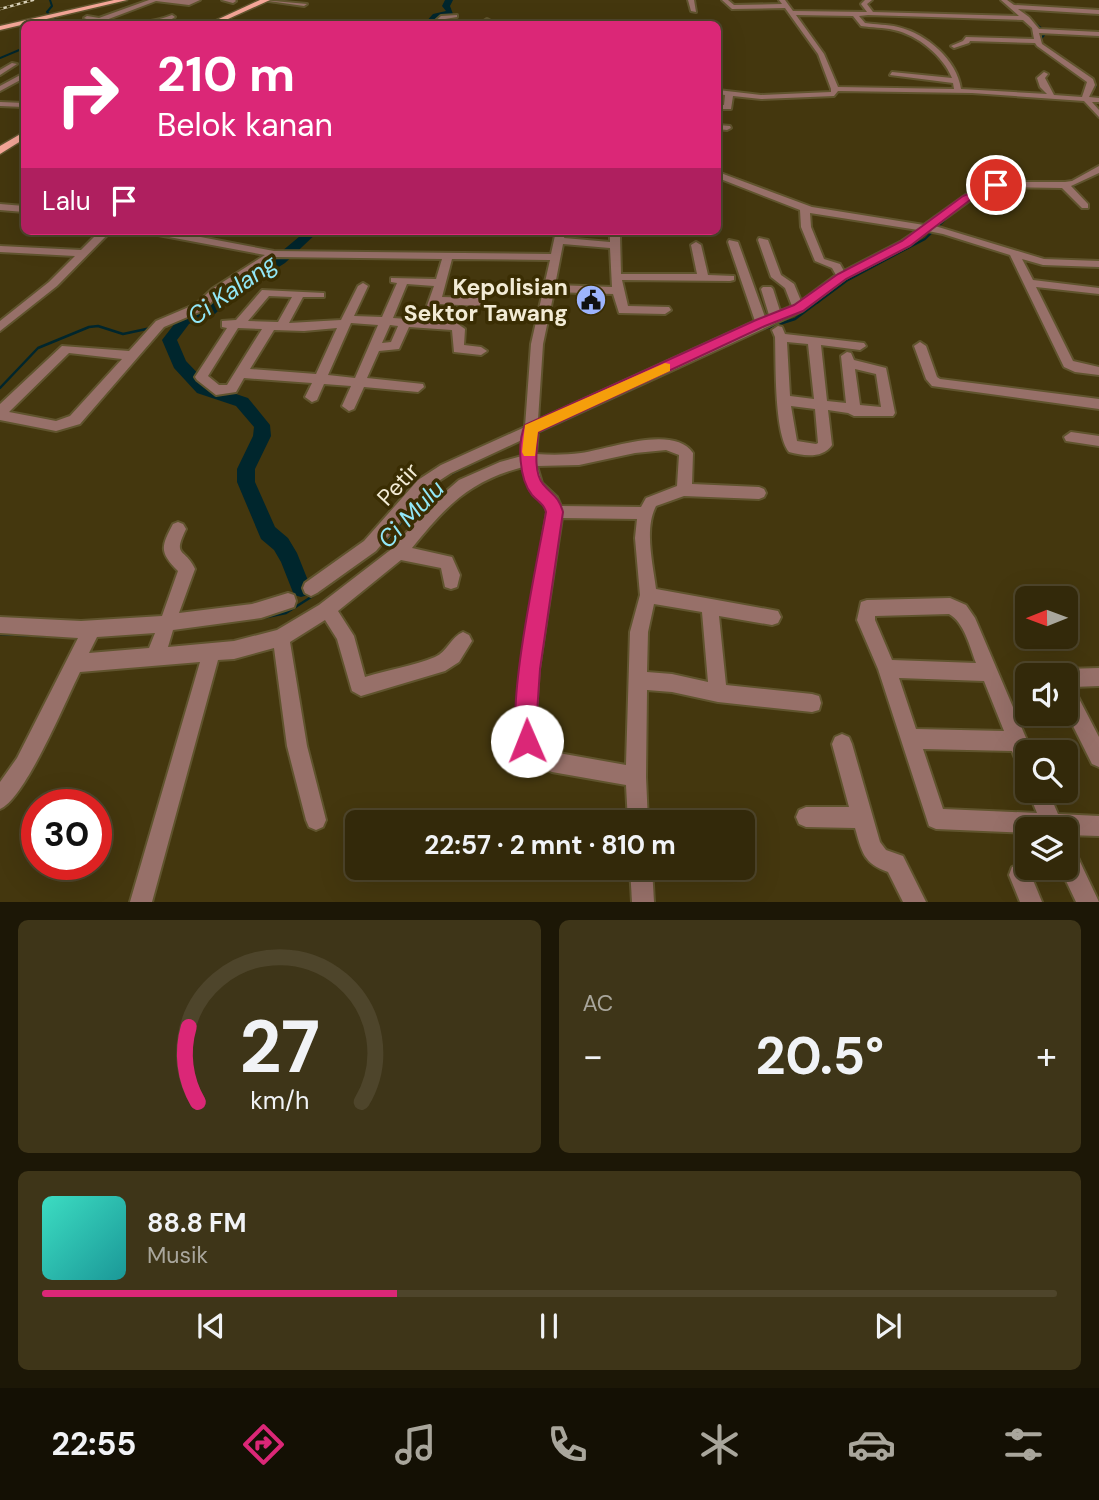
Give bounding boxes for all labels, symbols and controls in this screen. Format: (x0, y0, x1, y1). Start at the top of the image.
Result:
text: 210 m (157, 42, 295, 106)
icon: right (42, 49, 133, 140)
text: Belok kanan (157, 104, 333, 146)
pin (966, 155, 1026, 215)
icon: arrive (977, 166, 1015, 204)
icon: arrive (105, 182, 143, 220)
text: Lalu (42, 184, 91, 218)
water label: Ci Kalang (181, 247, 283, 332)
place label: Kepolisian Sektor Tawang (404, 272, 568, 328)
public building icon: Kepolisian Sektor Tawang (574, 283, 608, 317)
street label: Petir (371, 456, 425, 512)
water label: Ci Mulu (371, 473, 451, 554)
north arrow (1015, 586, 1078, 649)
map controls (1015, 586, 1078, 880)
button: sound (1015, 663, 1078, 726)
position arrow (490, 704, 564, 778)
button: search (1015, 740, 1078, 803)
speed limit sign: 30 (21, 789, 112, 880)
button: layers (1015, 817, 1078, 880)
text: 22:57 · 2 mnt · 810 m (424, 828, 676, 862)
text: AC (583, 988, 613, 1018)
text: 27 (239, 1001, 320, 1096)
text: 20.5° (755, 1022, 884, 1090)
text: − (583, 1031, 603, 1081)
text: + (1036, 1031, 1057, 1081)
text: km/h (250, 1084, 309, 1117)
text: 88.8 FM (147, 1206, 247, 1240)
text: Musik (147, 1240, 208, 1270)
icon: previous (192, 1307, 230, 1345)
icon: pause (530, 1307, 568, 1345)
icon: next (869, 1307, 907, 1345)
icon: directions (239, 1420, 288, 1469)
icon: music (391, 1420, 440, 1469)
icon: phone (543, 1420, 592, 1469)
icon: climate (695, 1420, 744, 1469)
icon: car (847, 1420, 896, 1469)
icon: filters (999, 1420, 1048, 1469)
text: 22:55 (51, 1423, 136, 1465)

